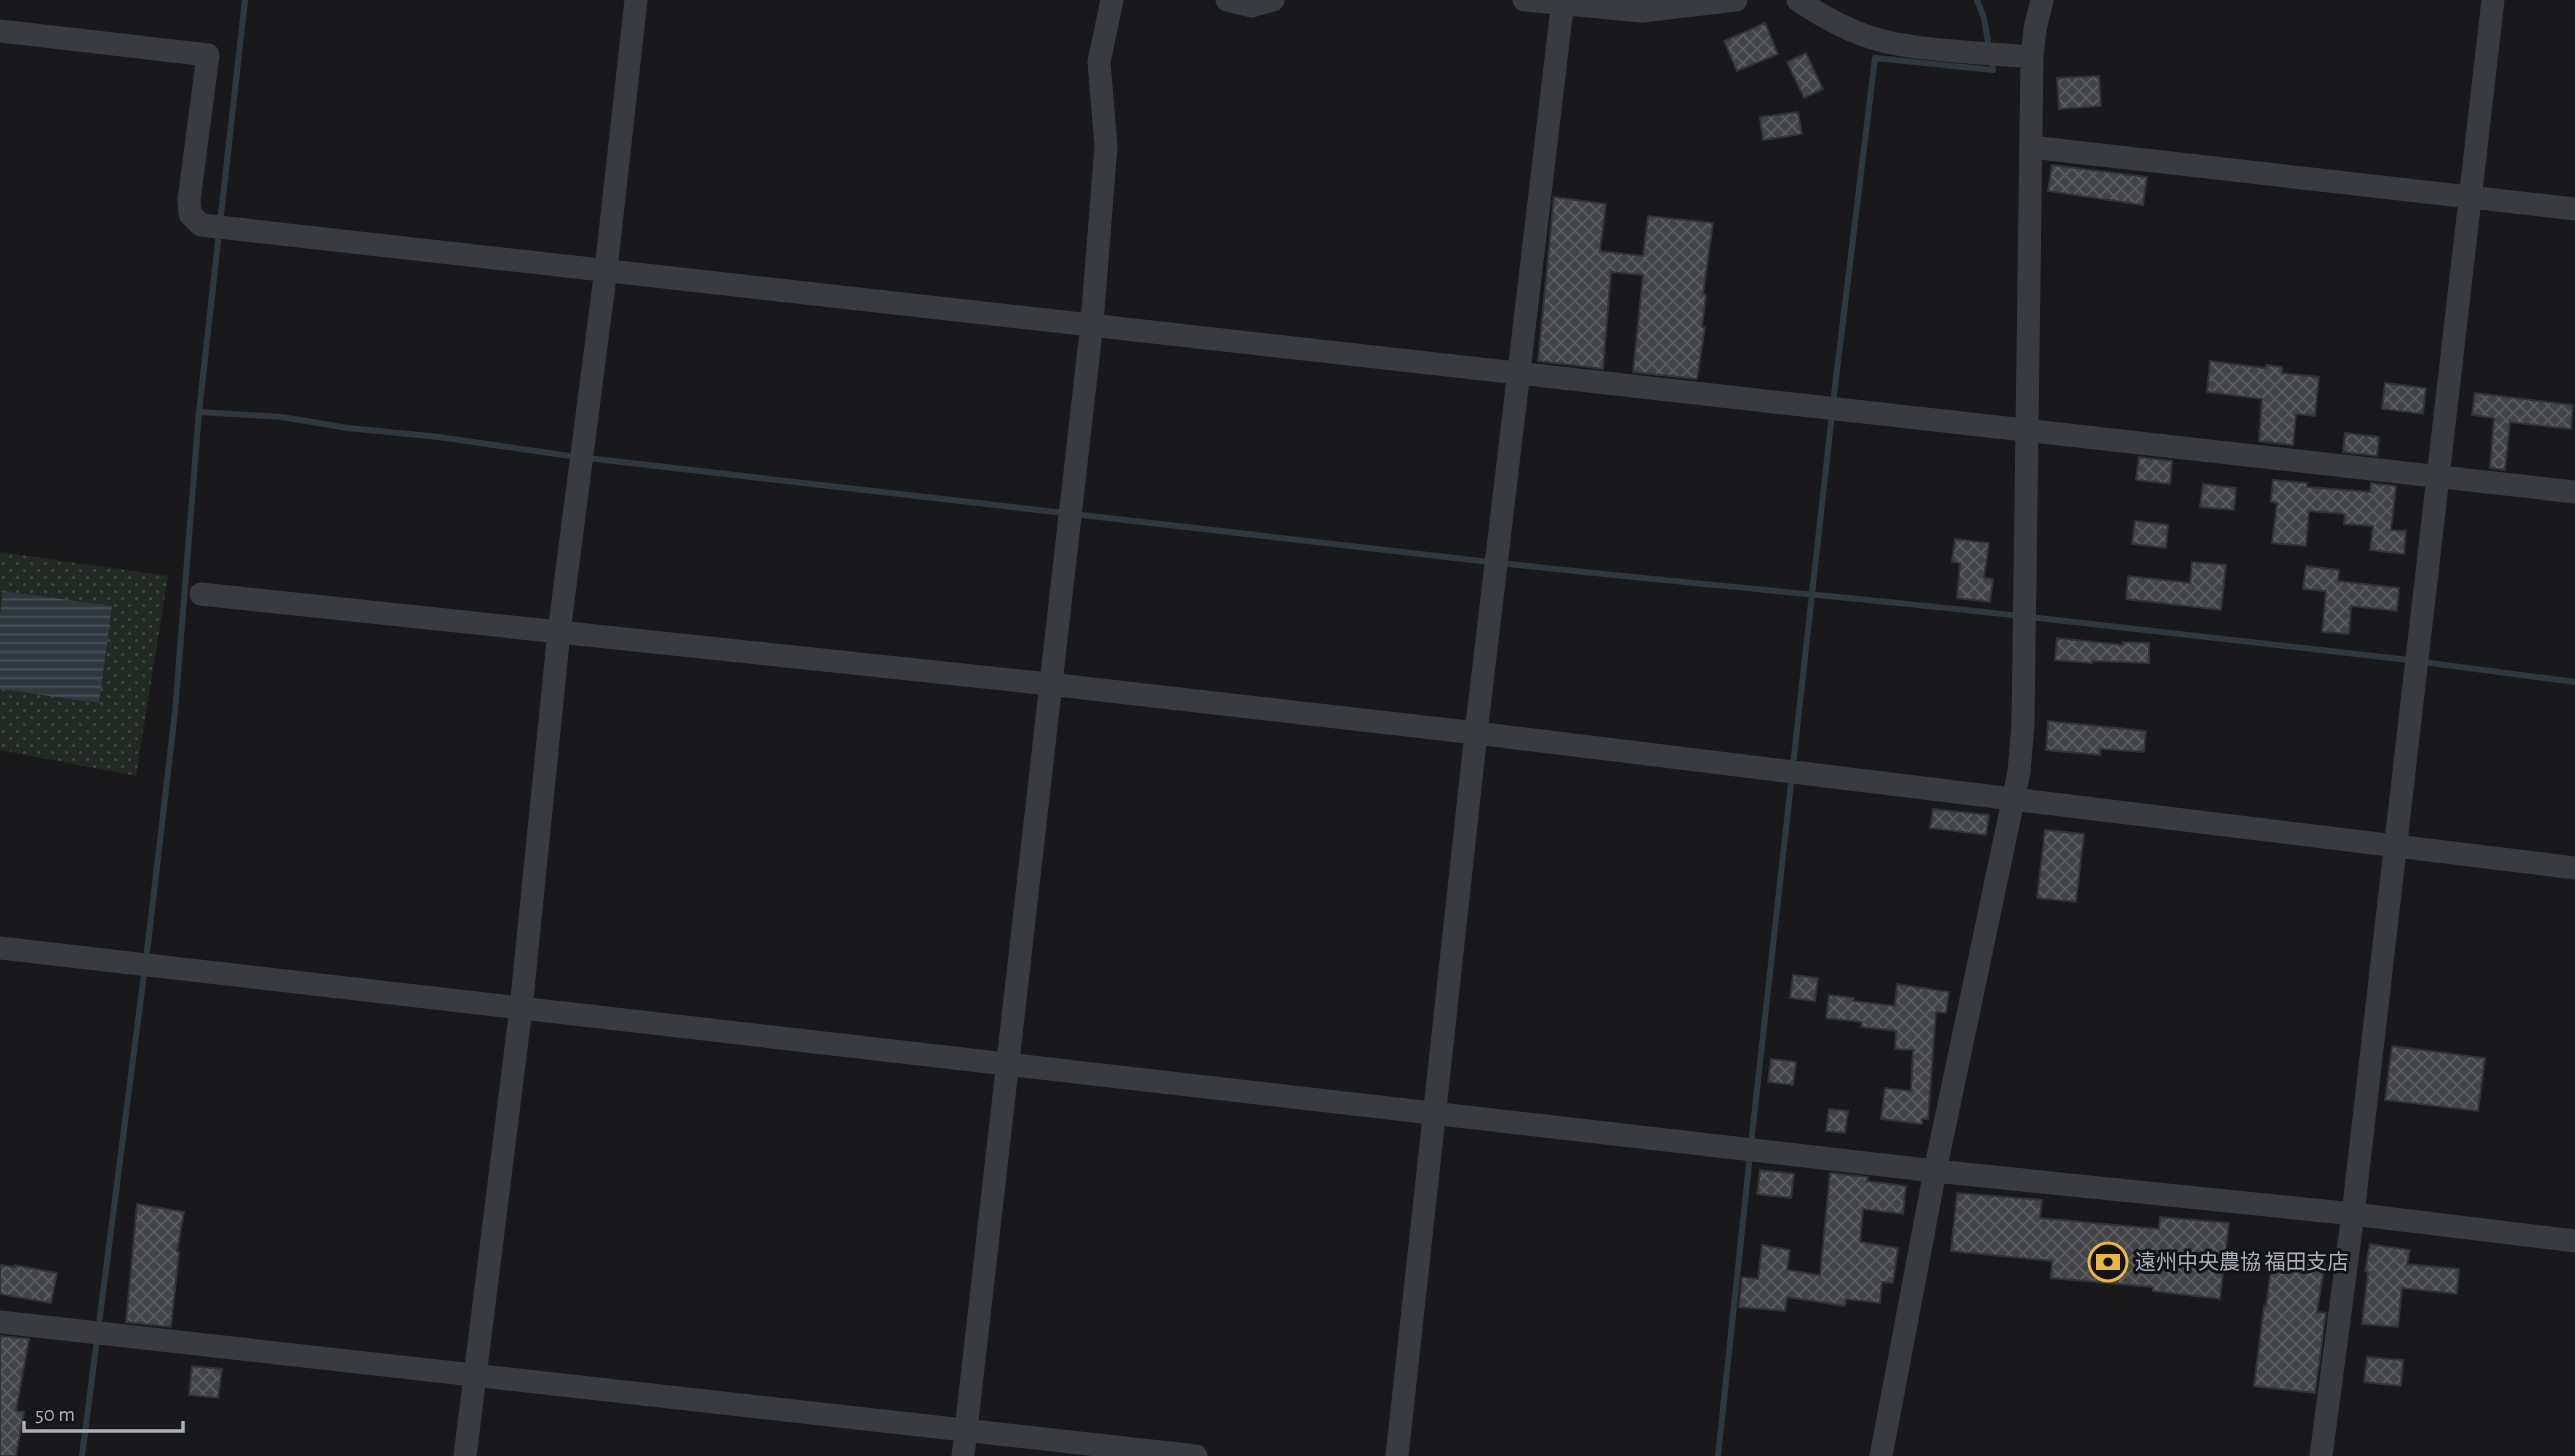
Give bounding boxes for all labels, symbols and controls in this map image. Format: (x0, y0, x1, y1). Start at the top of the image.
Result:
bank icon: 遠州中央農協 福田支店 (2087, 1241, 2129, 1283)
place label: 遠州中央農協 福田支店 (2135, 1251, 2348, 1273)
scale bar (24, 1390, 184, 1434)
text: 50 m (35, 1404, 75, 1425)

